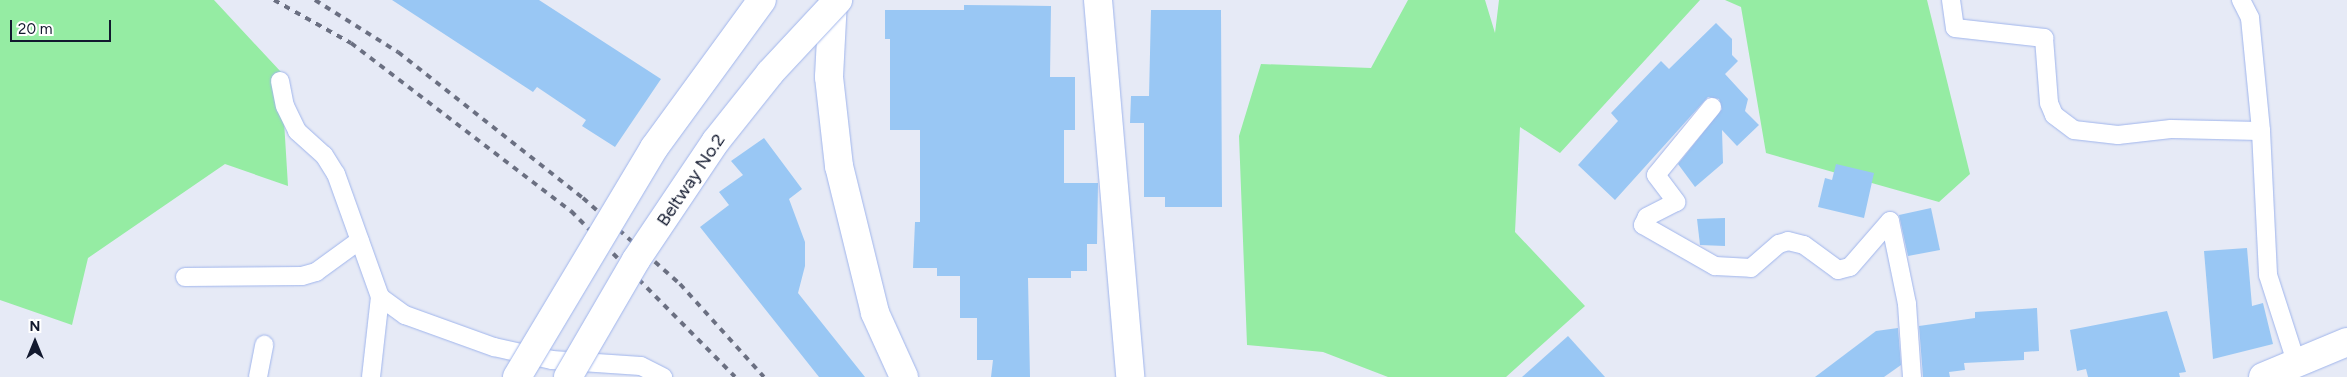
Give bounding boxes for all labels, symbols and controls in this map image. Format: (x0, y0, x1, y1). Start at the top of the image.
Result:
scale bar (12, 10, 114, 42)
text: 20 m (18, 20, 52, 38)
street label: Beltway No.2 (652, 130, 730, 230)
north arrow (10, 317, 60, 367)
text: N (30, 318, 40, 335)

